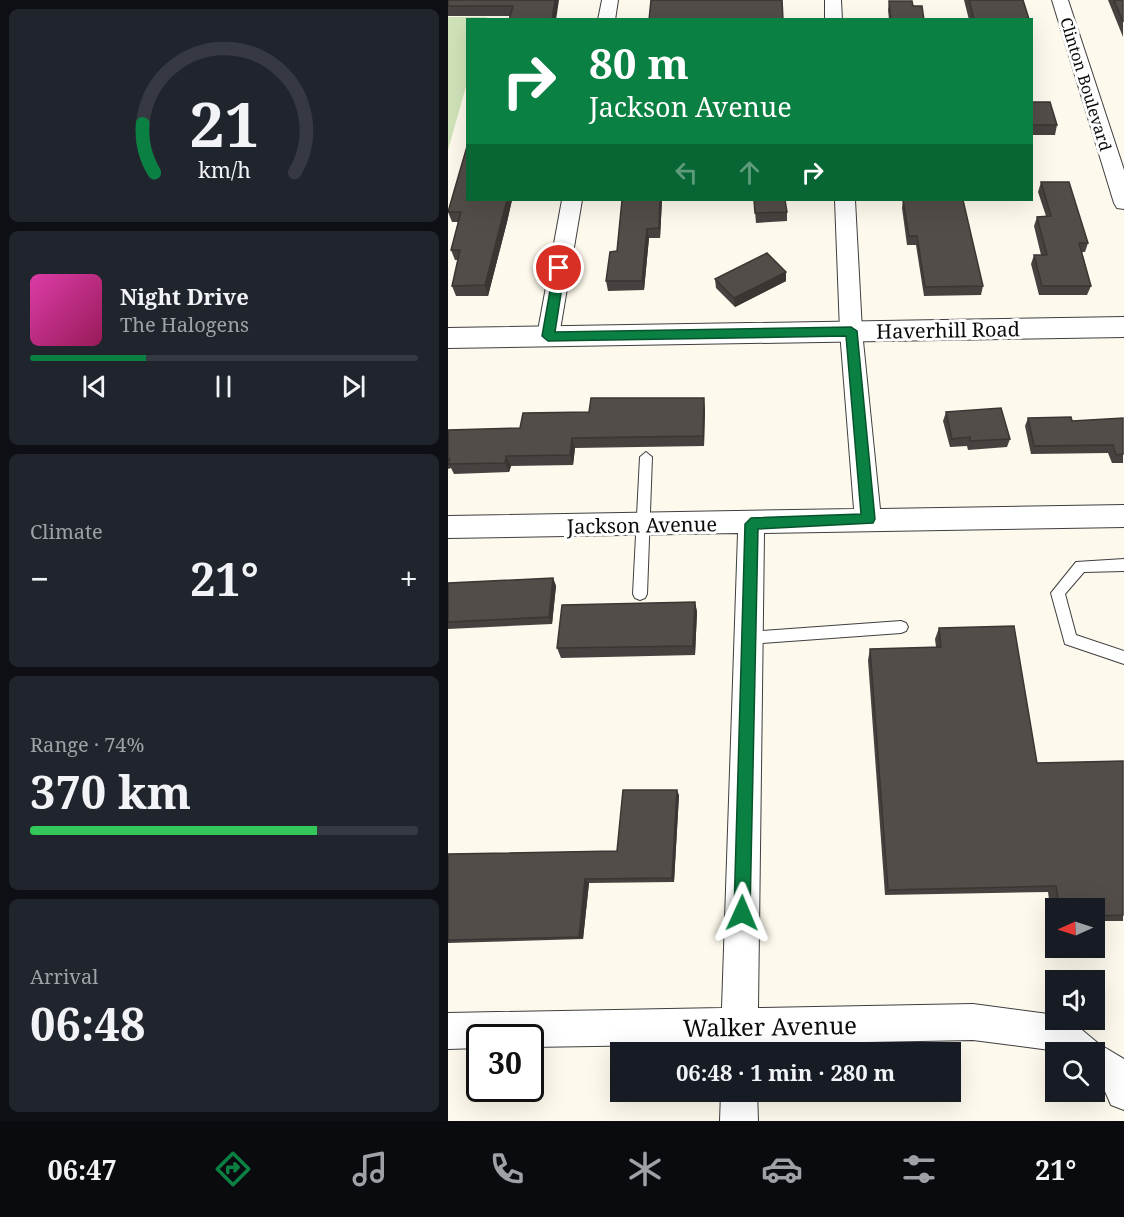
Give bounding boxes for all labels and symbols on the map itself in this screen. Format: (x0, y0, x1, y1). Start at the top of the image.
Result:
street label: Clinton Boulevard (1055, 15, 1117, 154)
pin (533, 242, 584, 293)
street label: Haverhill Road (876, 315, 1020, 345)
street label: Jackson Avenue (566, 510, 717, 540)
position arrow (710, 881, 774, 945)
north arrow (1045, 898, 1105, 958)
street label: Walker Avenue (683, 1008, 857, 1044)
speed limit sign: 30 (466, 1024, 544, 1102)

